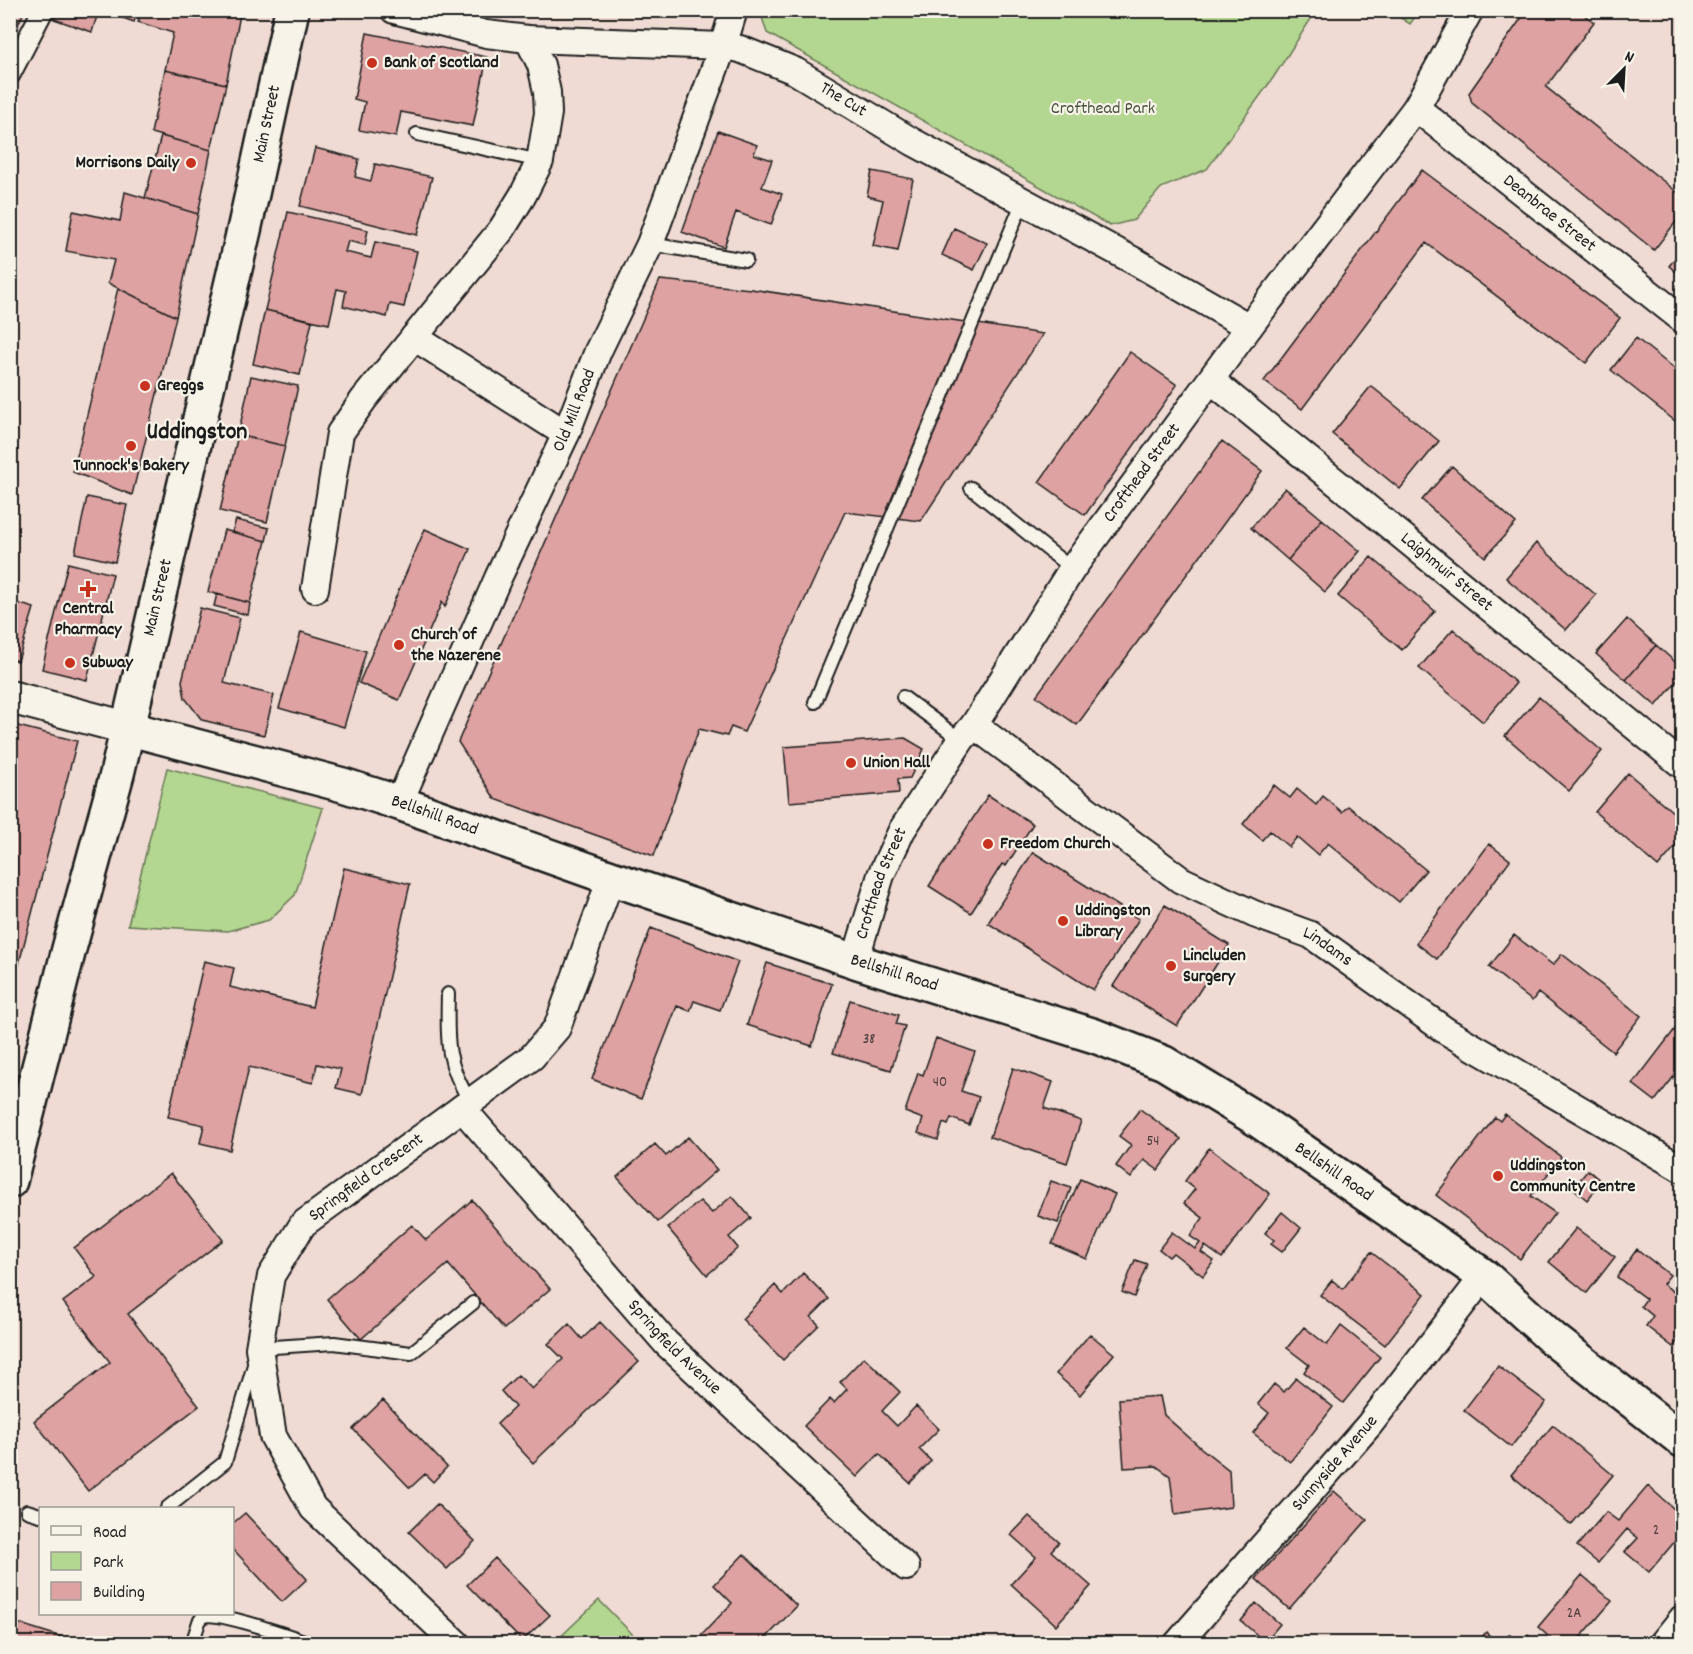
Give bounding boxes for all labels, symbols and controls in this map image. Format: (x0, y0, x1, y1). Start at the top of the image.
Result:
north arrow (1594, 39, 1654, 99)
text: N (1621, 45, 1637, 70)
place label: Bank of Scotland (384, 51, 499, 76)
marker: Bank of Scotland (365, 56, 379, 70)
street label: The Cut (815, 76, 871, 124)
street label: Main Street (247, 83, 288, 165)
park label: Crofthead Park (1051, 97, 1155, 122)
place label: Morrisons Daily (76, 151, 180, 176)
marker: Morrisons Daily (184, 156, 198, 170)
street label: Deanbrae Street (1497, 169, 1601, 259)
street label: Old Mill Road (547, 365, 602, 456)
place label: Greggs (157, 374, 204, 399)
marker: Greggs (138, 379, 152, 393)
district label: Uddingston (147, 416, 247, 450)
street label: Crofthead Street (1097, 418, 1187, 528)
marker: Tunnock's Bakery (124, 439, 138, 453)
place label: Tunnock's Bakery (73, 454, 190, 479)
street label: Laighmuir Street (1395, 527, 1498, 618)
street label: Main Street (137, 556, 179, 639)
marker: Central Pharmacy (81, 582, 95, 596)
place label: Central Pharmacy (55, 597, 122, 643)
place label: Church of the Nazerene (411, 623, 501, 669)
marker: Church of the Nazerene (392, 638, 406, 652)
place label: Subway (82, 651, 134, 676)
marker: Subway (63, 656, 77, 670)
place label: Union Hall (863, 751, 931, 776)
marker: Union Hall (844, 756, 858, 770)
street label: Bellshill Road (388, 789, 482, 842)
street label: Crofthead Street (850, 823, 914, 942)
place label: Freedom Church (1000, 832, 1111, 857)
marker: Freedom Church (981, 837, 995, 851)
place label: Uddingston Library (1075, 899, 1151, 945)
marker: Uddingston Library (1056, 914, 1070, 928)
street label: Lindams (1299, 921, 1357, 973)
place label: Lincluden Surgery (1183, 944, 1246, 990)
street label: Bellshill Road (847, 948, 941, 999)
marker: Lincluden Surgery (1164, 959, 1178, 973)
house number: 38 (863, 1029, 875, 1051)
house number: 40 (933, 1072, 947, 1094)
street label: Springfield Crescent (304, 1127, 429, 1228)
house number: 54 (1146, 1131, 1160, 1153)
street label: Bellshill Road (1289, 1136, 1378, 1208)
place label: Uddingston Community Centre (1510, 1154, 1636, 1200)
marker: Uddingston Community Centre (1491, 1169, 1505, 1183)
street label: Springfield Avenue (621, 1294, 727, 1401)
street label: Sunnyside Avenue (1286, 1410, 1384, 1517)
legend (39, 1507, 234, 1615)
house number: 2 (1653, 1520, 1659, 1542)
text: Road (93, 1521, 127, 1546)
text: Park (93, 1551, 124, 1576)
text: Building (93, 1581, 145, 1606)
house number: 2A (1567, 1603, 1581, 1625)

